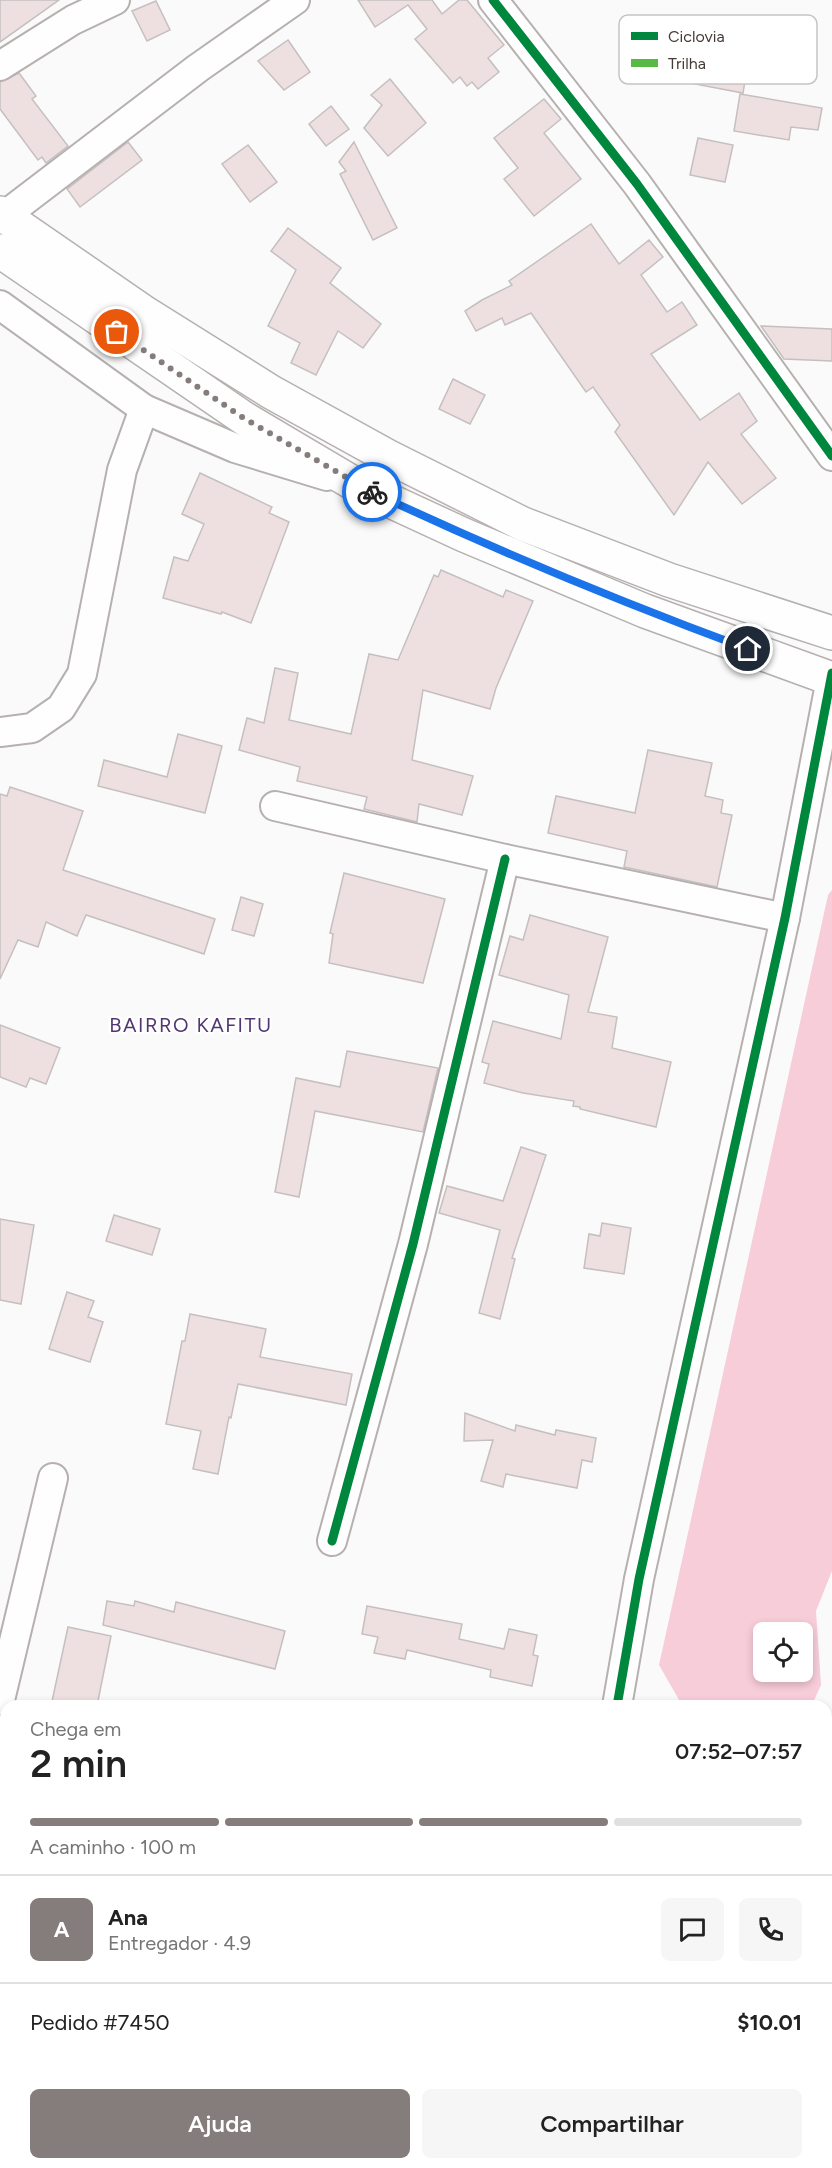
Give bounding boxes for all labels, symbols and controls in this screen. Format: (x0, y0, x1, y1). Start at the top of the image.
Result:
legend (619, 15, 817, 84)
text: Ciclovia (668, 27, 725, 46)
text: Trilha (668, 54, 706, 73)
pin (91, 306, 142, 357)
icon: bag (100, 315, 133, 348)
courier (342, 462, 402, 522)
icon: bike (356, 476, 389, 509)
pin (722, 623, 773, 674)
icon: home (731, 632, 764, 665)
district label: BAIRRO KAFITU (109, 1013, 273, 1037)
map controls (753, 1622, 813, 1682)
button: locate (753, 1622, 813, 1682)
text: Chega em (30, 1717, 121, 1741)
text: 07:52–07:57 (675, 1738, 802, 1765)
text: 2 min (30, 1740, 127, 1787)
text: A caminho · 100 m (30, 1835, 196, 1859)
button: chat (661, 1898, 724, 1961)
button: phone (739, 1898, 802, 1961)
text: Ana (108, 1904, 148, 1931)
text: A (54, 1916, 69, 1943)
text: Entregador · 4.9 (108, 1931, 251, 1955)
text: Pedido #7450 (30, 2009, 170, 2036)
text: $10.01 (737, 2009, 802, 2036)
button: Ajuda (30, 2089, 410, 2158)
button: Compartilhar (422, 2089, 802, 2158)

